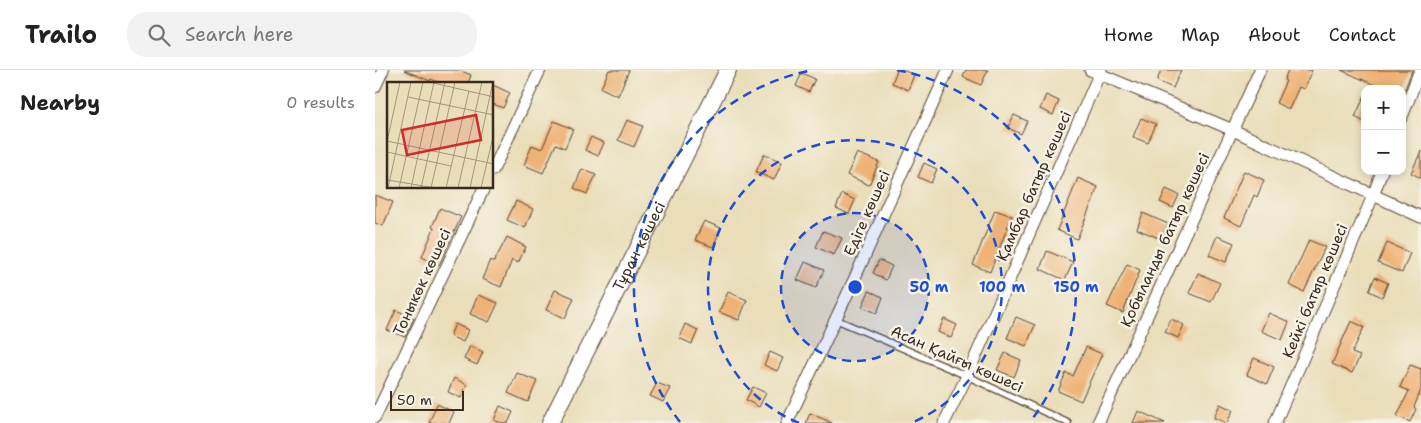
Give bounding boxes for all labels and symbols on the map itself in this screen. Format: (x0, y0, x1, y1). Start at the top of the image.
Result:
inset map (387, 82, 494, 189)
street label: Қамбар батыр көшесі (992, 108, 1076, 264)
street label: Қобыланды батыр көшесі (1116, 150, 1214, 330)
street label: Едіге көшесі (839, 167, 895, 259)
street label: Тұран көшесі (608, 198, 670, 294)
street label: Кейкі батыр көшесі (1278, 221, 1352, 361)
street label: Тоныкөк көшесі (388, 225, 456, 339)
text: 50 m (910, 277, 949, 297)
text: 100 m (979, 277, 1025, 297)
text: 150 m (1053, 277, 1099, 297)
centre of rings (846, 278, 864, 296)
street label: Асан Қайғы көшесі (888, 321, 1026, 397)
scale bar (390, 388, 464, 411)

